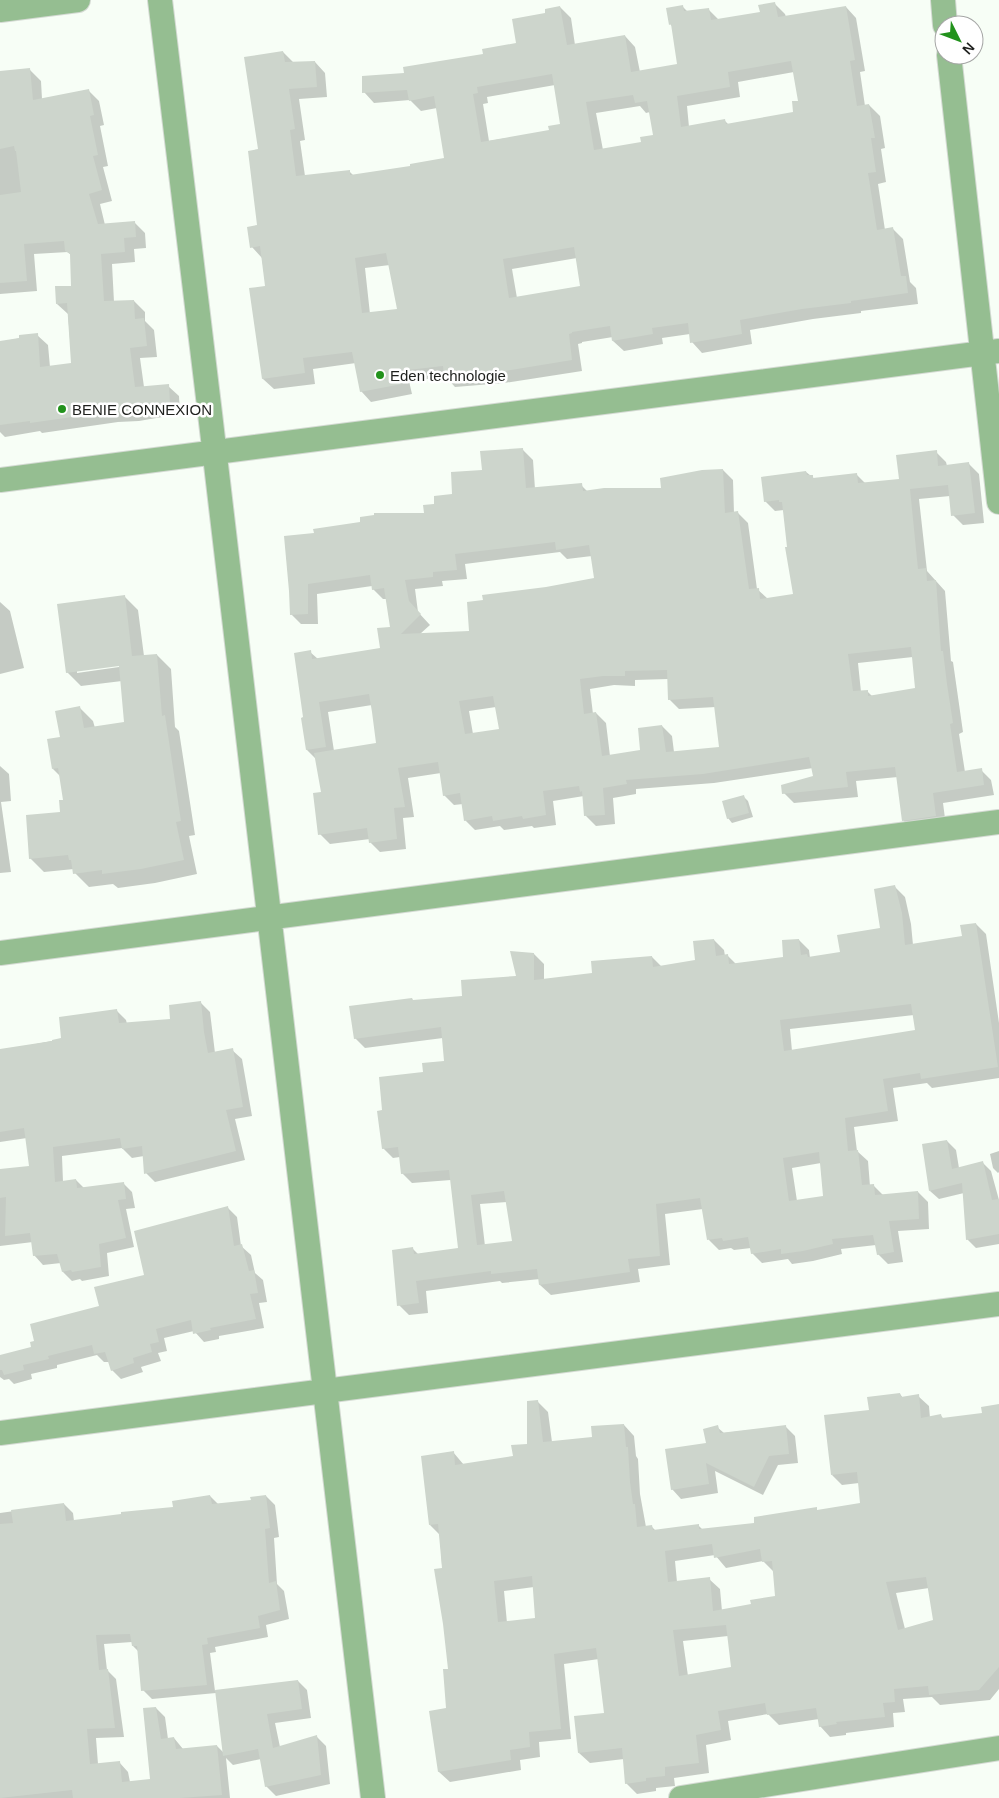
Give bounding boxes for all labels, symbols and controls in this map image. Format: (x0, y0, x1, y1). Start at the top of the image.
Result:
north arrow (934, 15, 984, 65)
text: N (959, 40, 978, 58)
place label: Eden technologie (390, 367, 506, 384)
marker: Eden technologie (374, 369, 386, 381)
place label: BENIE CONNEXION (72, 401, 212, 418)
marker: BENIE CONNEXION (56, 403, 68, 415)

